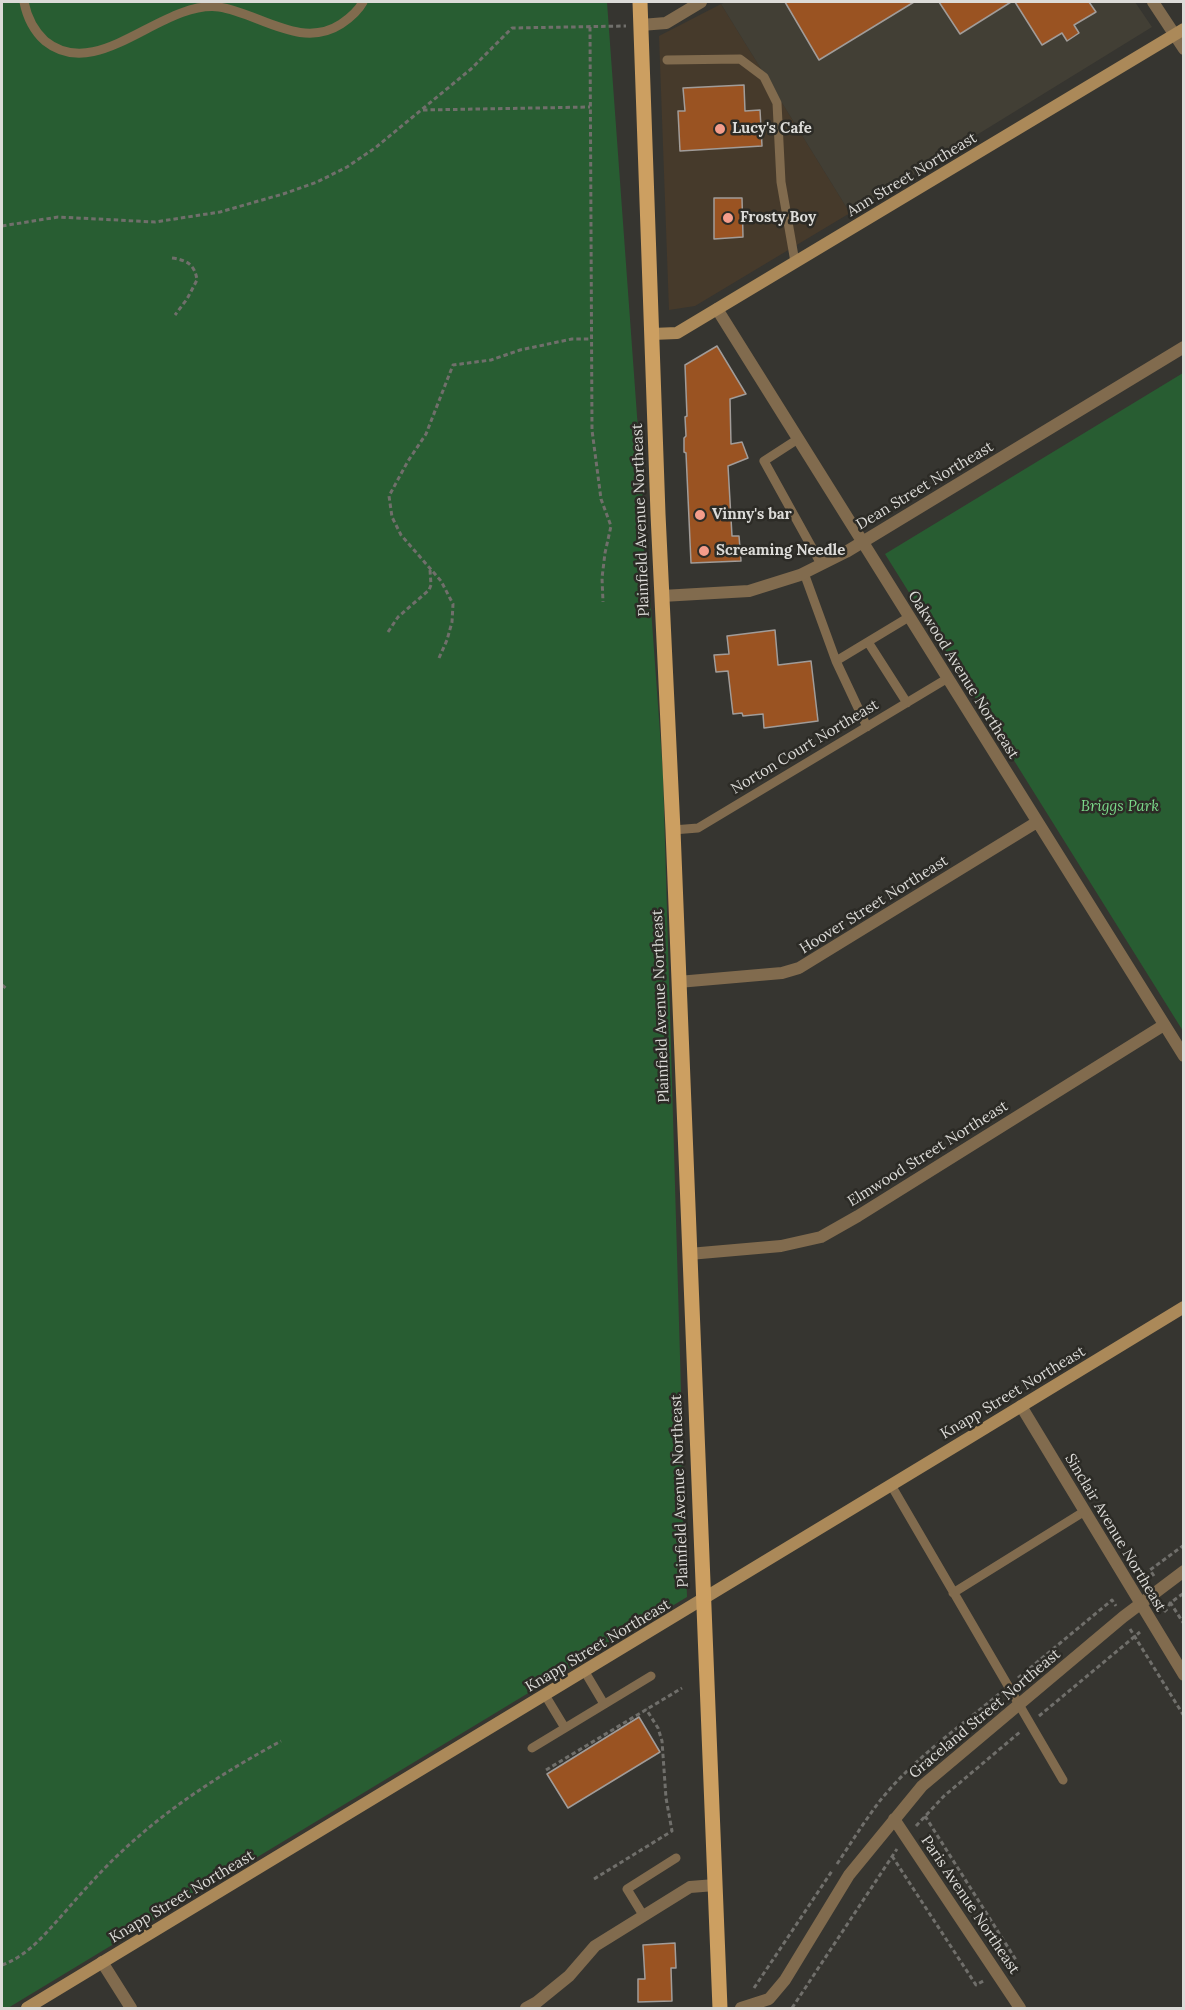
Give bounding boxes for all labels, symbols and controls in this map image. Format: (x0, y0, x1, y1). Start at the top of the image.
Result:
place label: Lucy's Cafe (732, 120, 812, 138)
marker: Lucy's Cafe (713, 122, 727, 136)
street label: Ann Street Northeast (844, 129, 980, 221)
place label: Frosty Boy (740, 209, 816, 227)
marker: Frosty Boy (721, 211, 735, 225)
street label: Plainfield Avenue Northeast (629, 423, 653, 617)
street label: Dean Street Northeast (853, 438, 997, 534)
place label: Vinny's bar (712, 506, 792, 524)
marker: Vinny's bar (693, 508, 707, 522)
place label: Screaming Needle (716, 542, 845, 560)
marker: Screaming Needle (697, 544, 711, 558)
street label: Oakwood Avenue Northeast (904, 588, 1022, 762)
street label: Norton Court Northeast (728, 696, 882, 798)
park label: Briggs Park (1081, 798, 1159, 816)
street label: Hoover Street Northeast (797, 852, 951, 958)
street label: Plainfield Avenue Northeast (649, 909, 673, 1103)
street label: Elmwood Street Northeast (845, 1097, 1011, 1211)
street label: Knapp Street Northeast (937, 1343, 1089, 1443)
street label: Plainfield Avenue Northeast (668, 1394, 692, 1588)
street label: Sinclair Avenue Northeast (1061, 1451, 1169, 1615)
street label: Knapp Street Northeast (522, 1596, 674, 1696)
street label: Graceland Street Northeast (906, 1645, 1064, 1783)
street label: Paris Avenue Northeast (917, 1832, 1023, 1978)
street label: Knapp Street Northeast (106, 1847, 258, 1947)

